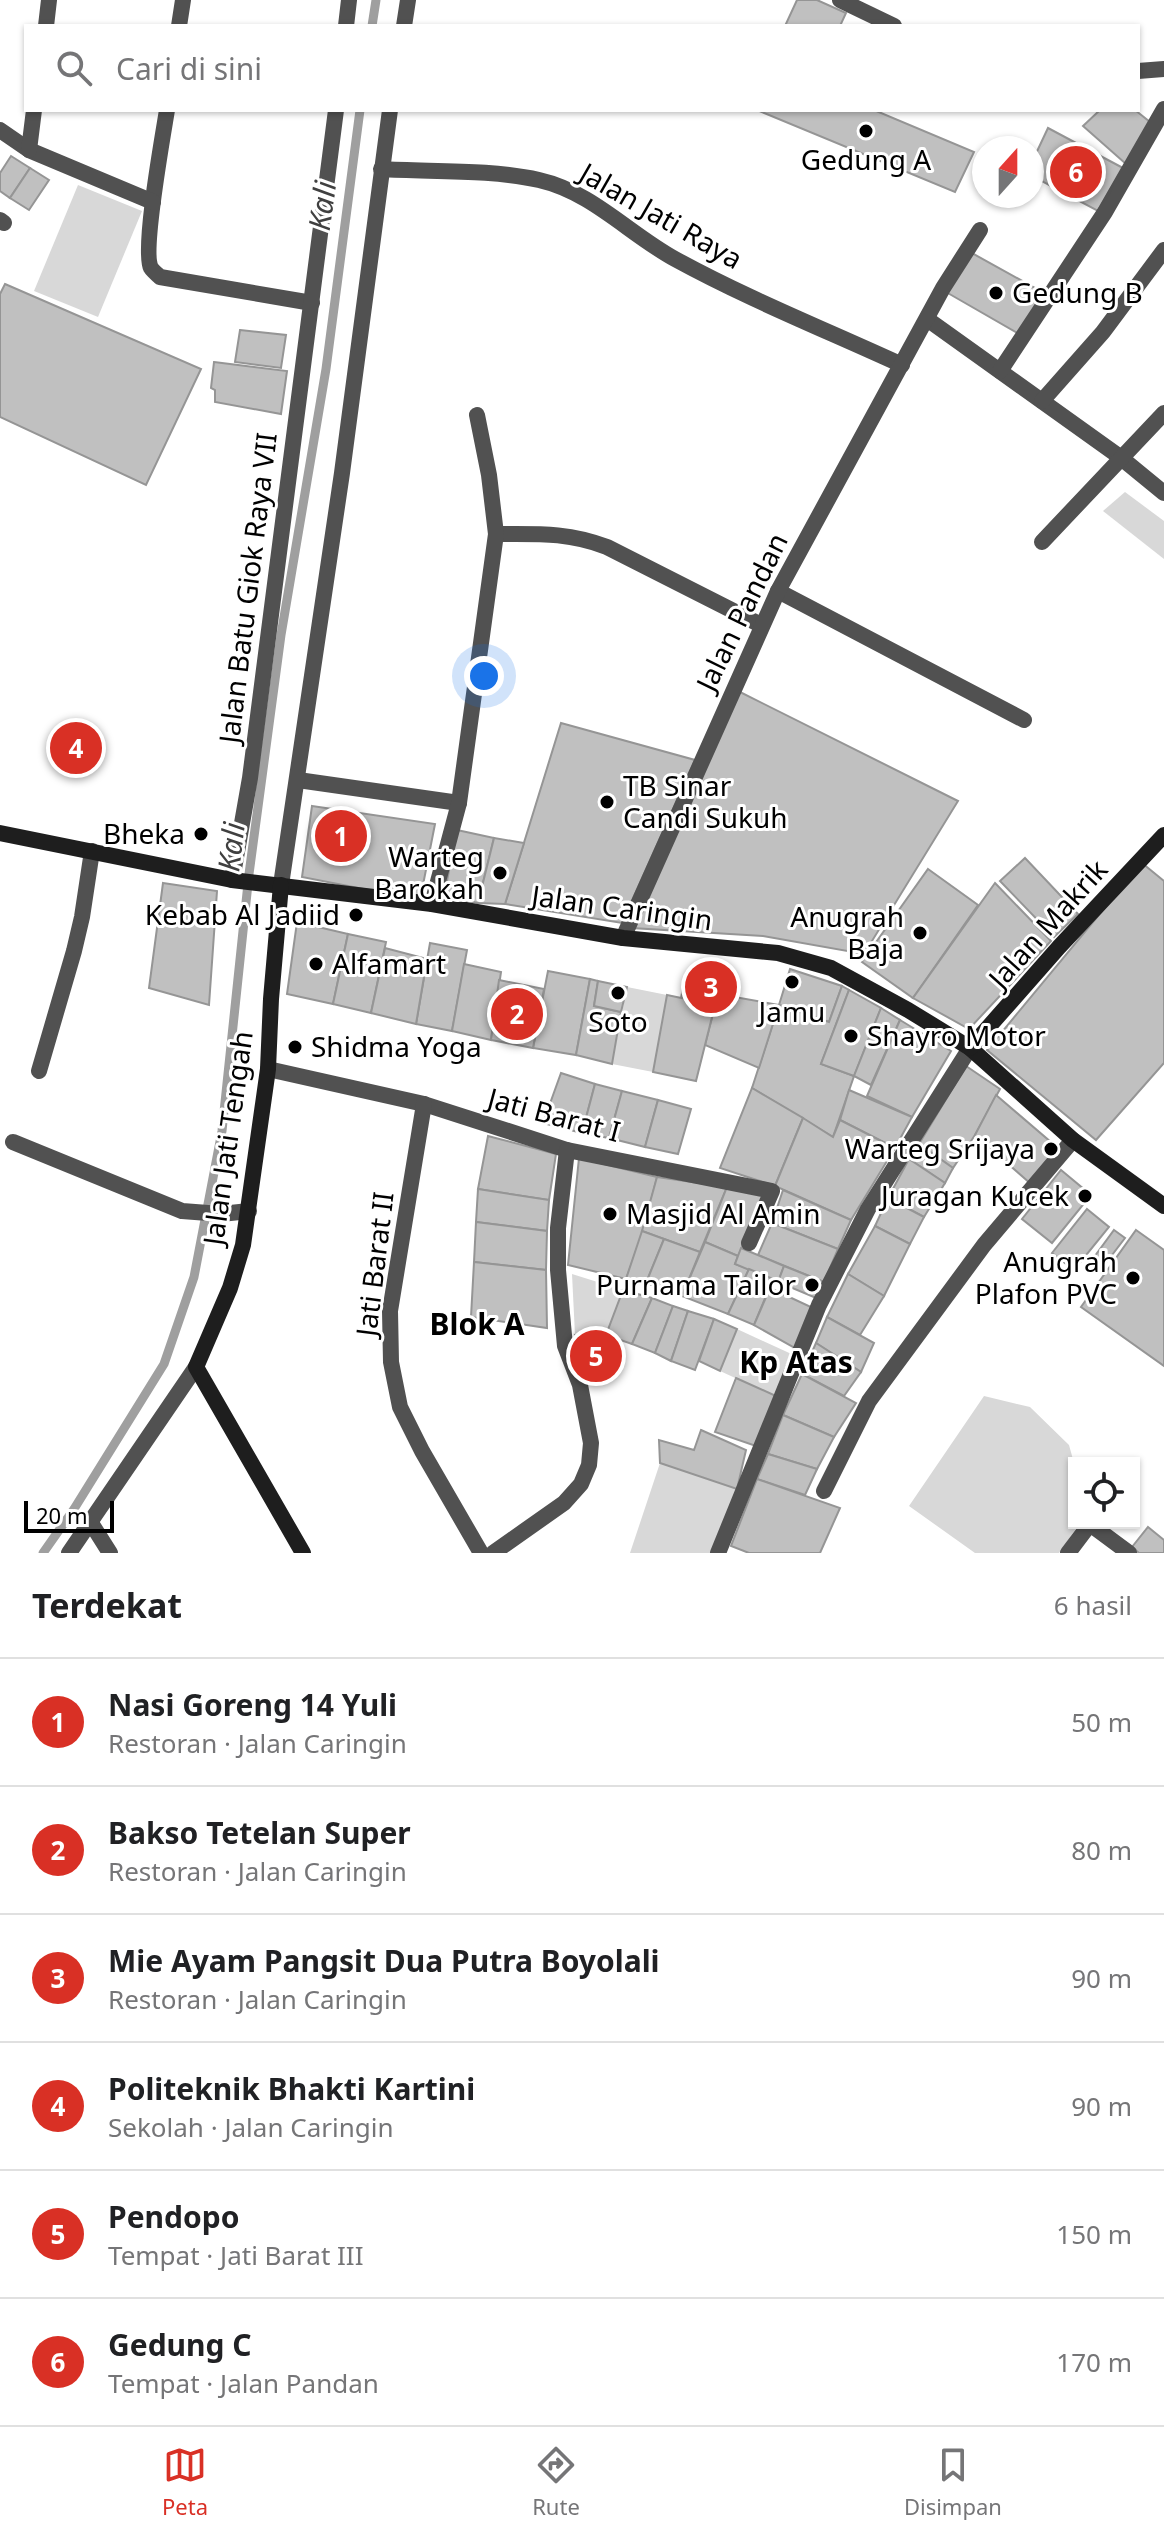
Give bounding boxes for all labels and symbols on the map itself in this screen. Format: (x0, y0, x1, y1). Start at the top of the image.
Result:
marker: Gedung A (857, 122, 875, 140)
north arrow (972, 136, 1044, 208)
place label: Gedung A (801, 140, 931, 178)
pin: 6 (1050, 142, 1102, 202)
street label: Jalan Jati Raya (571, 152, 750, 277)
water label: Kali (298, 177, 345, 233)
place label: Gedung B (1012, 273, 1143, 311)
marker: Gedung B (987, 284, 1005, 302)
street label: Jalan Batu Giok Raya VII (209, 431, 285, 748)
street label: Jalan Pandan (685, 526, 796, 699)
your location (464, 656, 504, 696)
pin: 4 (50, 718, 102, 778)
place label: TB Sinar Candi Sukuh (623, 766, 788, 836)
marker: TB Sinar Candi Sukuh (598, 793, 616, 811)
pin: 1 (315, 806, 367, 866)
place label: Bheka (103, 814, 185, 852)
water label: Kali (207, 819, 254, 874)
marker: Bheka (192, 825, 210, 843)
place label: Warteg Barokah (374, 837, 484, 907)
street label: Jalan Makrik (977, 851, 1115, 998)
marker: Warteg Barokah (491, 864, 509, 882)
street label: Jalan Caringin (526, 875, 715, 938)
place label: Kebab Al Jadiid (145, 895, 340, 933)
place label: Anugrah Baja (790, 897, 904, 967)
marker: Kebab Al Jadiid (347, 906, 365, 924)
marker: Anugrah Baja (911, 924, 929, 942)
place label: Alfamart (332, 944, 446, 982)
marker: Alfamart (307, 955, 325, 973)
pin: 3 (685, 957, 737, 1017)
marker: Jamu (783, 973, 801, 991)
pin: 2 (491, 984, 543, 1044)
marker: Soto (609, 984, 627, 1002)
place label: Jamu (756, 992, 825, 1030)
place label: Soto (588, 1002, 648, 1040)
place label: Shayro Motor (867, 1016, 1046, 1054)
place label: Shidma Yoga (311, 1027, 482, 1065)
marker: Shayro Motor (842, 1027, 860, 1045)
street label: Jalan Jati Tengah (193, 1028, 261, 1250)
marker: Shidma Yoga (286, 1038, 304, 1056)
street label: Jati Barat I (481, 1077, 625, 1150)
place label: Warteg Srijaya (845, 1129, 1035, 1167)
marker: Warteg Srijaya (1042, 1140, 1060, 1158)
place label: Juragan Kucek (878, 1176, 1069, 1214)
marker: Juragan Kucek (1076, 1187, 1094, 1205)
street label: Jati Barat II (346, 1190, 402, 1341)
place label: Masjid Al Amin (626, 1194, 820, 1232)
marker: Masjid Al Amin (601, 1205, 619, 1223)
place label: Anugrah Plafon PVC (975, 1242, 1117, 1312)
place label: Purnama Tailor (596, 1265, 796, 1303)
marker: Anugrah Plafon PVC (1124, 1269, 1142, 1287)
marker: Purnama Tailor (803, 1276, 821, 1294)
district label: Blok A (430, 1303, 525, 1344)
pin: 5 (570, 1326, 622, 1386)
district label: Kp Atas (739, 1341, 853, 1382)
scale bar (24, 1497, 114, 1533)

